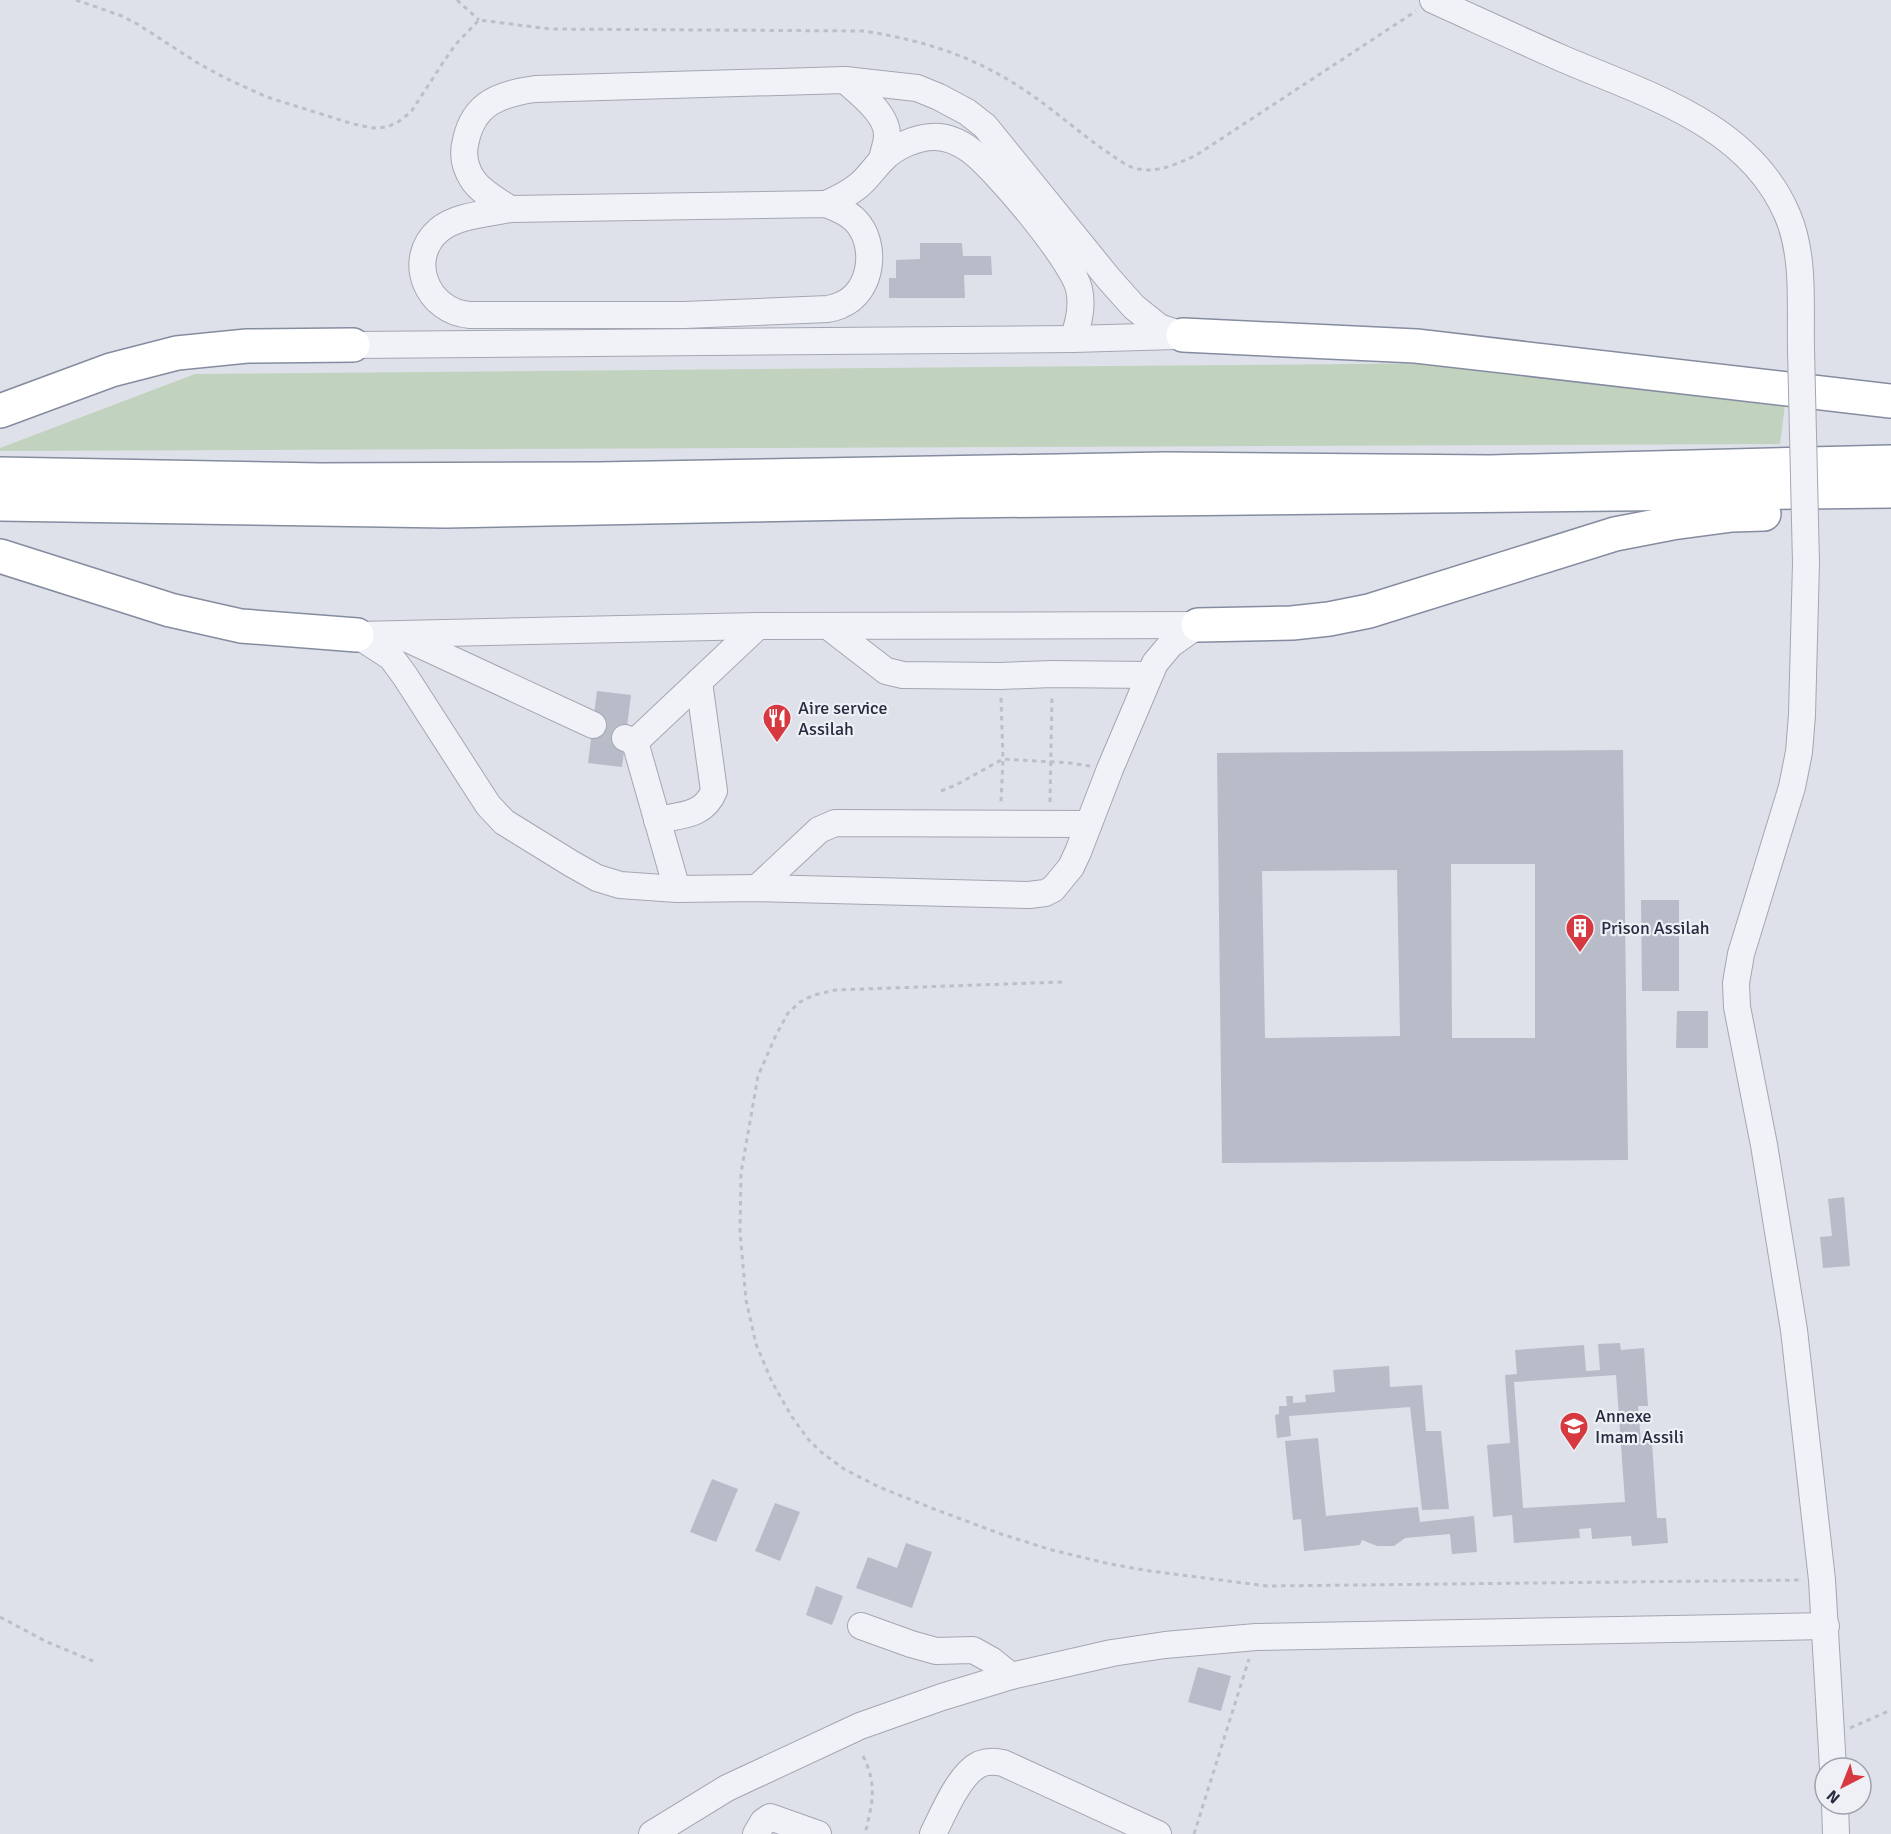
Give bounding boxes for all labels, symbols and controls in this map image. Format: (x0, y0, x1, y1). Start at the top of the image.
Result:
place label: Aire service Assilah (798, 697, 887, 740)
restaurant icon: Aire service Assilah (761, 702, 793, 744)
building icon: Prison Assilah (1564, 912, 1596, 954)
place label: Prison Assilah (1601, 917, 1710, 939)
place label: Annexe Imam Assili (1595, 1405, 1684, 1448)
school or university icon: Annexe Imam Assili (1558, 1410, 1590, 1452)
north arrow (1813, 1756, 1873, 1816)
text: N (1823, 1785, 1844, 1808)

